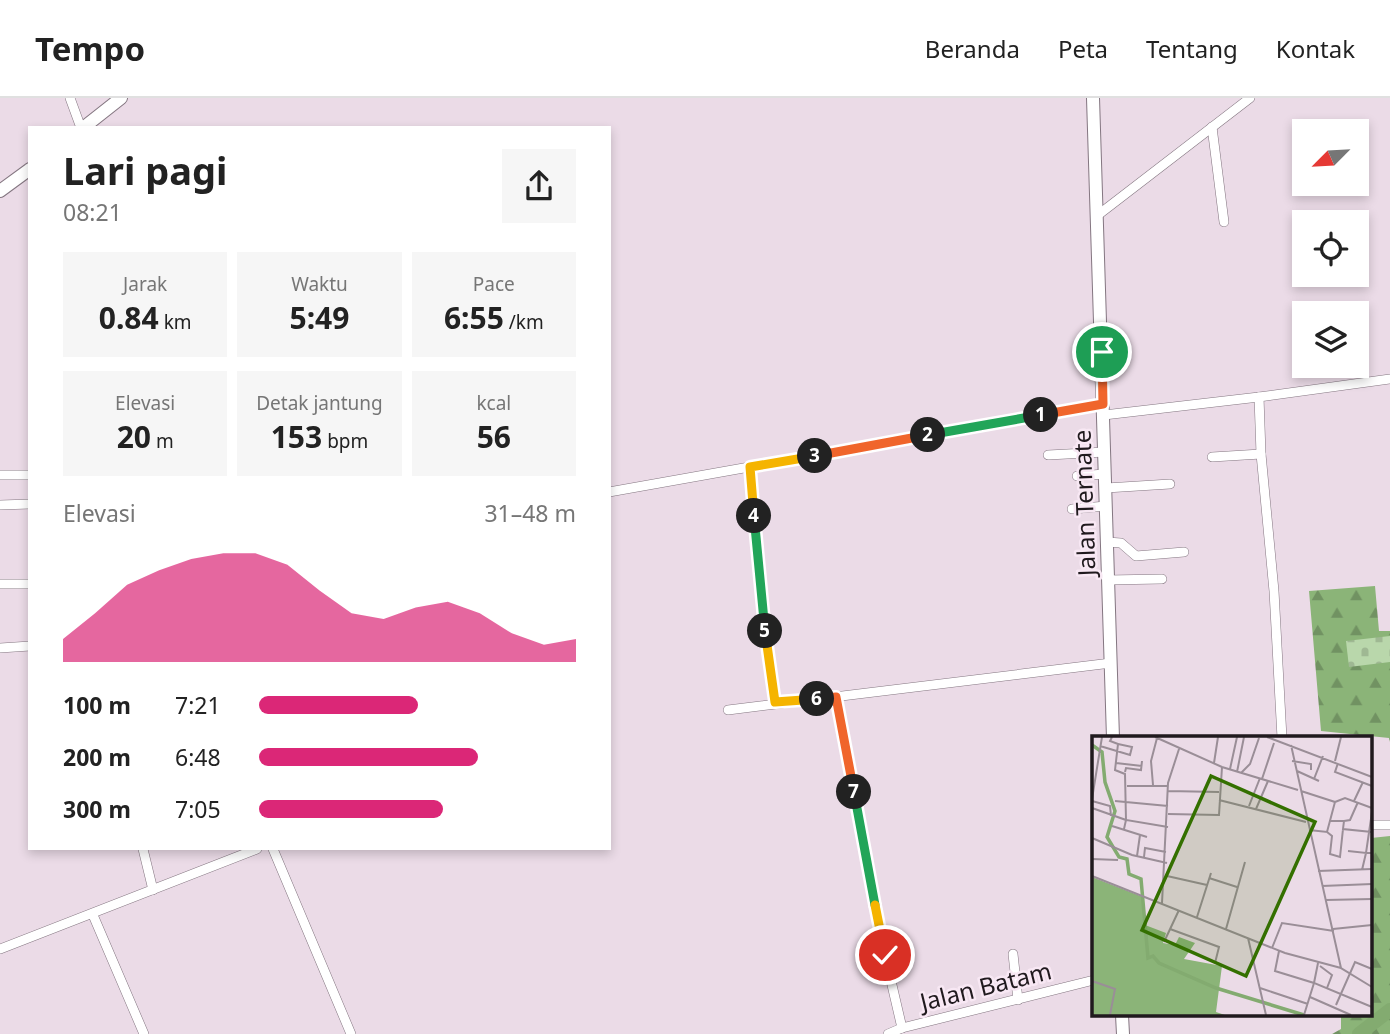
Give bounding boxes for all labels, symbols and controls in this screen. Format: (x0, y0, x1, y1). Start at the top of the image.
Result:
text: Tempo (35, 26, 145, 71)
text: Beranda (925, 32, 1020, 65)
text: Peta (1058, 32, 1108, 65)
text: Tentang (1146, 32, 1238, 65)
text: Kontak (1276, 32, 1355, 65)
north arrow (1292, 119, 1368, 196)
map controls (1292, 119, 1369, 378)
text: Lari pagi (63, 144, 227, 196)
button: share (502, 149, 576, 223)
text: 08:21 (63, 196, 122, 228)
button: locate (1292, 210, 1369, 287)
text: Jarak (123, 271, 167, 297)
text: Waktu (291, 271, 348, 297)
text: Pace (473, 271, 515, 297)
text: 0.84 (99, 297, 159, 338)
text: 5:49 (290, 297, 349, 338)
text: 6:55 (444, 297, 504, 338)
button: layers (1292, 301, 1369, 378)
text: km (159, 309, 192, 335)
text: /km (504, 309, 544, 335)
pin (1072, 322, 1132, 382)
icon: arrive (1083, 333, 1121, 371)
text: Elevasi (115, 390, 175, 416)
text: Detak jantung (256, 390, 383, 416)
text: kcal (476, 390, 511, 416)
pin: 1 (1024, 398, 1058, 432)
text: 1 (1035, 401, 1046, 427)
text: 20 (117, 416, 151, 457)
text: 153 (271, 416, 322, 457)
text: 56 (477, 416, 511, 457)
pin: 2 (911, 418, 946, 452)
text: 2 (922, 421, 933, 447)
text: m (151, 428, 174, 454)
text: bpm (322, 428, 368, 454)
street label: Jalan Ternate (1064, 429, 1103, 579)
pin: 3 (798, 438, 832, 474)
text: 3 (809, 442, 820, 468)
text: Elevasi (63, 497, 136, 529)
text: 31–48 m (484, 497, 576, 529)
pin: 4 (736, 498, 772, 534)
text: 4 (748, 502, 759, 528)
pin: 5 (748, 614, 782, 648)
text: 5 (759, 617, 770, 643)
pin: 6 (800, 682, 834, 716)
text: 6 (811, 685, 822, 711)
text: 100 m (63, 689, 131, 721)
text: 7:21 (175, 689, 221, 721)
inset map (1092, 736, 1372, 1016)
text: 200 m (63, 741, 131, 773)
text: 6:48 (175, 741, 221, 773)
pin: 7 (836, 774, 872, 810)
text: 7 (848, 778, 859, 804)
text: 300 m (63, 793, 131, 825)
text: 7:05 (175, 793, 221, 825)
pin (855, 925, 915, 985)
icon: check (866, 936, 904, 974)
street label: Jalan Batam (915, 953, 1055, 1018)

